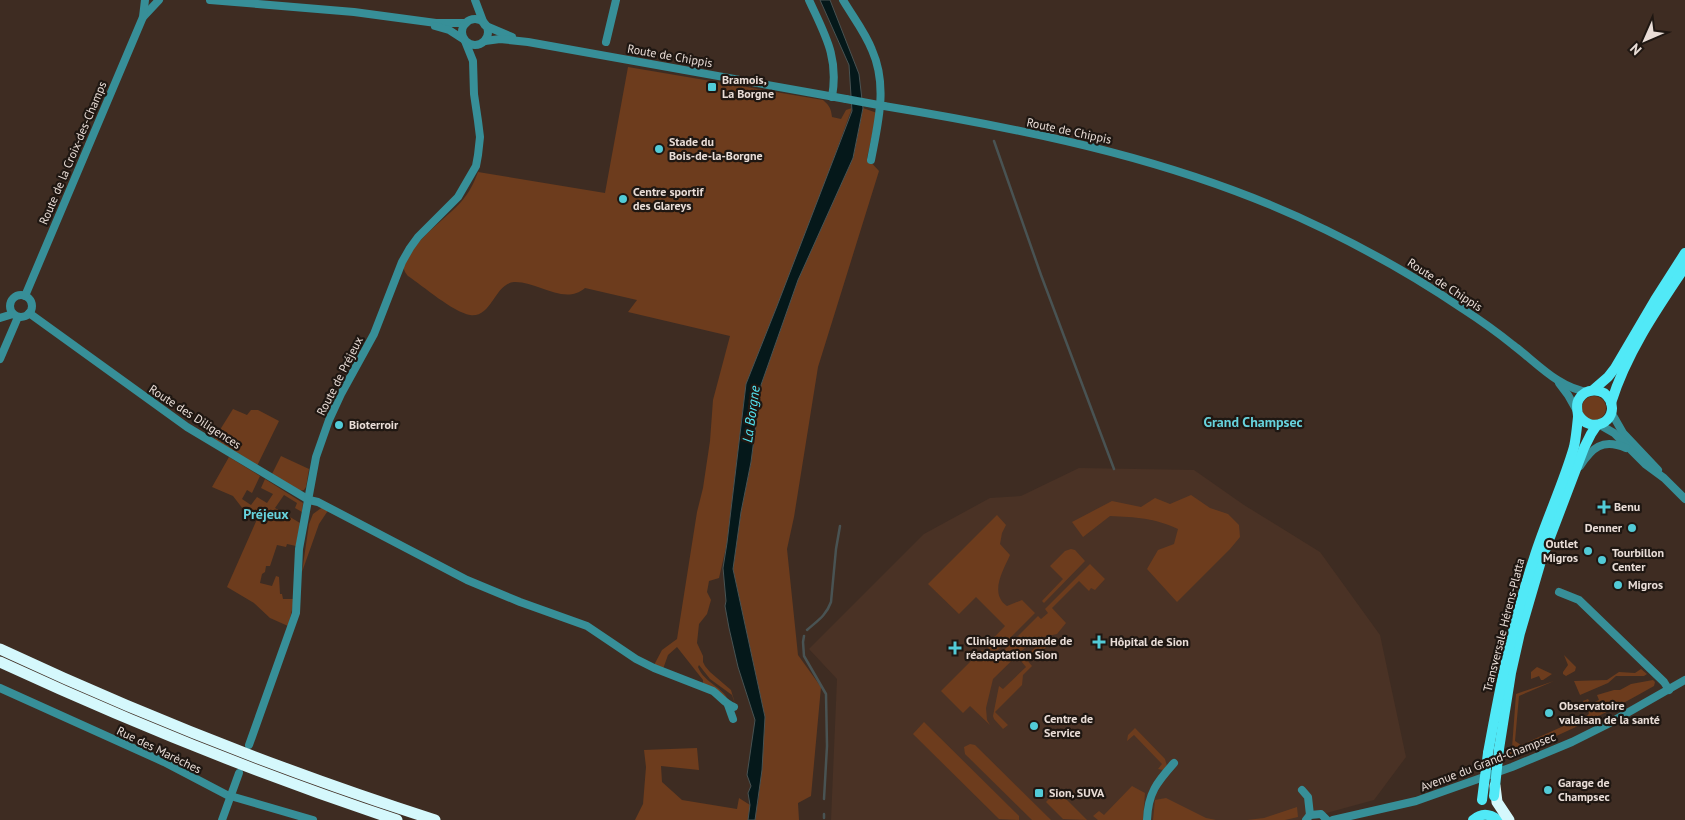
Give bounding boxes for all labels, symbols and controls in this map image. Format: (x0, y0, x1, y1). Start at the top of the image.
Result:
north arrow (1620, 15, 1670, 65)
text: N (1626, 40, 1645, 59)
street label: Route de Chippis (626, 41, 714, 70)
place label: Bramois, La Borgne (722, 72, 774, 101)
street label: Route de la Croix-des-Champs (36, 79, 110, 227)
marker: Bramois, La Borgne (706, 81, 718, 93)
street label: Route de Chippis (1025, 114, 1113, 147)
place label: Stade du Bois-de-la-Borgne (669, 134, 763, 163)
marker: Stade du Bois-de-la-Borgne (653, 143, 665, 155)
place label: Centre sportif des Glareys (633, 184, 704, 213)
marker: Centre sportif des Glareys (617, 193, 629, 205)
street label: Route de Chippis (1405, 255, 1486, 314)
street label: Route de Préjeux (313, 334, 366, 418)
street label: Route des Diligences (146, 381, 244, 452)
water label: La Borgne (738, 384, 764, 444)
district label: Grand Champsec (1203, 413, 1303, 431)
place label: Bioterroir (349, 417, 399, 432)
marker: Bioterroir (333, 419, 345, 431)
place label: Benu (1614, 499, 1640, 514)
marker: Benu (1598, 501, 1610, 513)
district label: Préjeux (243, 505, 289, 523)
place label: Denner (1585, 520, 1623, 535)
marker: Denner (1626, 522, 1638, 534)
place label: Outlet Migros (1543, 536, 1579, 565)
marker: Outlet Migros (1582, 545, 1594, 557)
place label: Tourbillon Center (1612, 545, 1664, 574)
marker: Tourbillon Center (1596, 554, 1608, 566)
street label: Transversale Hérens-Platta (1480, 556, 1527, 693)
place label: Migros (1628, 577, 1663, 592)
marker: Migros (1612, 579, 1624, 591)
place label: Clinique romande de réadaptation Sion (966, 633, 1072, 662)
place label: Hôpital de Sion (1110, 634, 1189, 649)
marker: Hôpital de Sion (1092, 635, 1106, 649)
marker: Clinique romande de réadaptation Sion (948, 641, 962, 655)
place label: Observatoire valaisan de la santé (1558, 698, 1660, 727)
marker: Observatoire valaisan de la santé (1543, 707, 1555, 719)
place label: Centre de Service (1044, 711, 1093, 740)
marker: Centre de Service (1028, 720, 1040, 732)
street label: Rue des Marèches (114, 723, 204, 777)
street label: Avenue du Grand-Champsec (1418, 729, 1558, 794)
place label: Garage de Champsec (1558, 775, 1610, 804)
marker: Garage de Champsec (1542, 784, 1554, 796)
place label: Sion, SUVA (1049, 785, 1105, 800)
marker: Sion, SUVA (1033, 787, 1045, 799)

